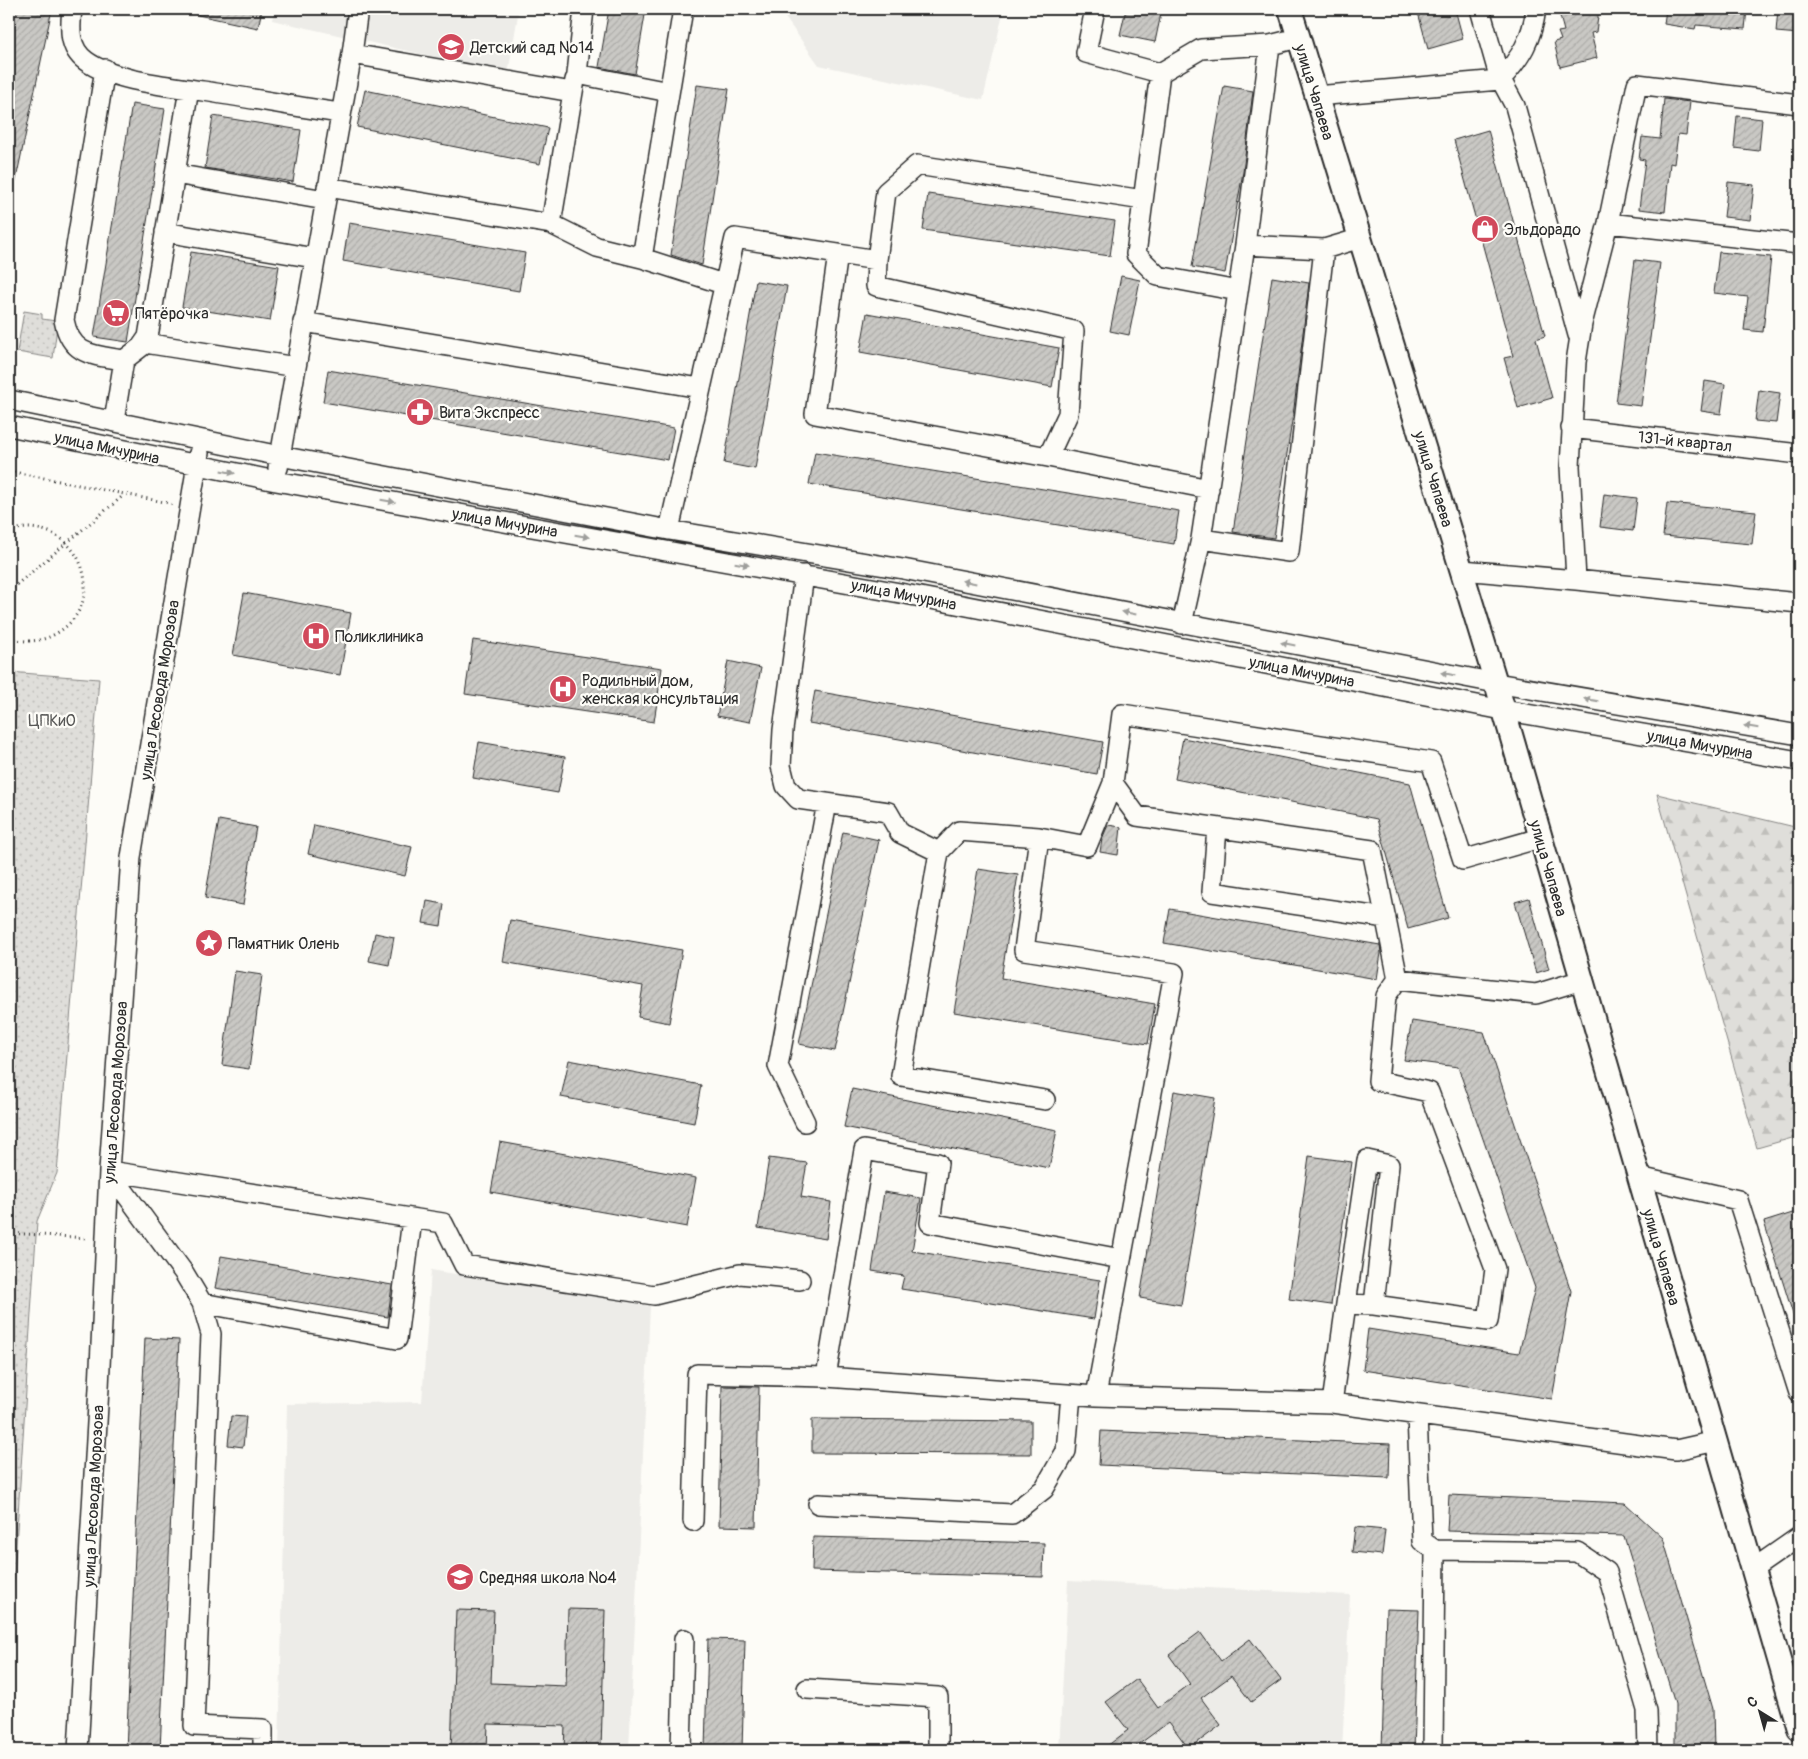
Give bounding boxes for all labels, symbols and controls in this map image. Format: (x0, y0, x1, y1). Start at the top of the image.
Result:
school or university icon: Детский сад №14 (436, 32, 466, 62)
place label: Детский сад №14 (469, 38, 594, 58)
street label: улица Чапаева (1290, 41, 1338, 143)
shop icon: Эльдорадо (1470, 214, 1500, 244)
place label: Эльдорадо (1504, 220, 1581, 240)
supermarket icon: Пятёрочка (101, 298, 131, 328)
place label: Пятёрочка (135, 304, 209, 324)
pharmacy icon: Вита Экспресс (405, 397, 435, 427)
place label: Вита Экспресс (439, 403, 540, 423)
street label: улица Мичурина (51, 427, 161, 469)
street label: 131-й квартал (1637, 427, 1733, 457)
street label: улица Чапаева (1409, 428, 1457, 530)
one-way arrow (220, 468, 236, 476)
one-way arrow (380, 498, 396, 506)
street label: улица Мичурина (449, 504, 559, 542)
one-way arrow (574, 532, 590, 540)
one-way arrow (734, 561, 750, 569)
street label: улица Мичурина (848, 575, 958, 615)
one-way arrow (961, 577, 977, 585)
street label: улица Лесовода Морозова (136, 599, 184, 783)
one-way arrow (1121, 609, 1136, 617)
hospital icon: Поликлиника (301, 621, 331, 651)
place label: Поликлиника (335, 627, 423, 647)
one-way arrow (1280, 639, 1296, 647)
street label: улица Мичурина (1246, 652, 1356, 692)
one-way arrow (1439, 670, 1455, 678)
place label: Родильный дом, женская консультация (582, 671, 739, 709)
hospital icon: Родильный дом, женская консультация (548, 674, 578, 704)
one-way arrow (1583, 695, 1599, 703)
park label: ЦПКиО (28, 711, 76, 731)
one-way arrow (1743, 722, 1759, 730)
street label: улица Мичурина (1644, 726, 1754, 764)
street label: улица Чапаева (1524, 817, 1571, 919)
place icon: Памятник Олень (194, 928, 224, 958)
place label: Памятник Олень (228, 934, 340, 954)
street label: улица Лесовода Морозова (100, 1000, 132, 1185)
street label: улица Чапаева (1637, 1206, 1684, 1308)
street label: улица Лесовода Морозова (79, 1404, 109, 1589)
school or university icon: Средняя школа №4 (445, 1562, 475, 1592)
place label: Средняя школа №4 (479, 1568, 617, 1588)
north arrow (1736, 1686, 1786, 1736)
text: С (1744, 1692, 1761, 1711)

